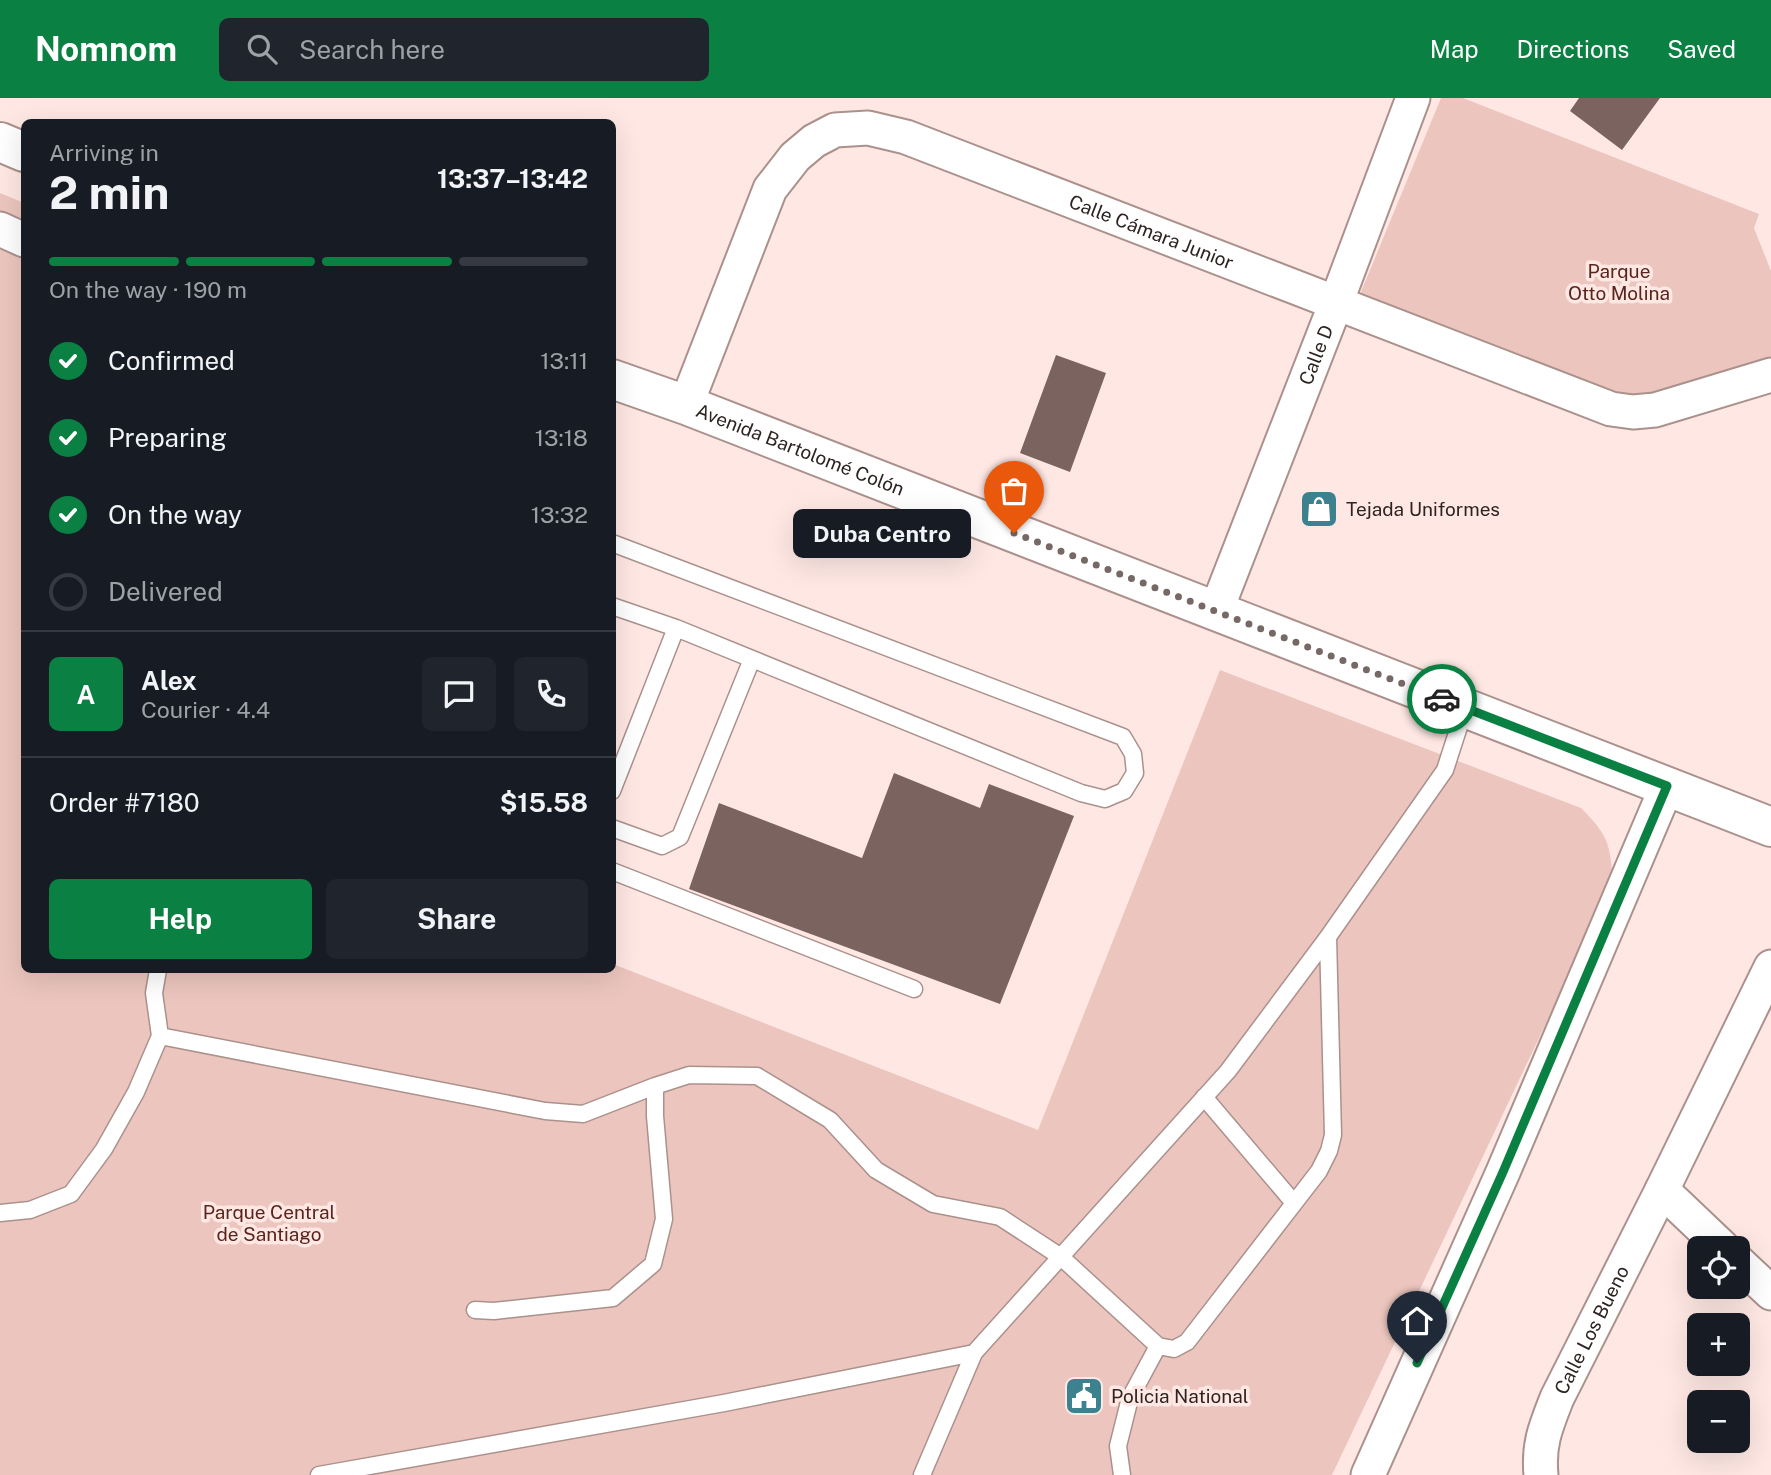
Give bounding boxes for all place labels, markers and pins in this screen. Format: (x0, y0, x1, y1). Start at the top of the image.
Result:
pin (984, 461, 1044, 533)
shop icon: Tejada Uniformes (1298, 488, 1340, 530)
place label: Tejada Uniformes (1346, 498, 1500, 520)
callout: Duba Centro (794, 508, 972, 558)
pin (1387, 1291, 1447, 1363)
public building icon: Policia National (1063, 1375, 1105, 1417)
place label: Policia National (1111, 1385, 1248, 1407)

